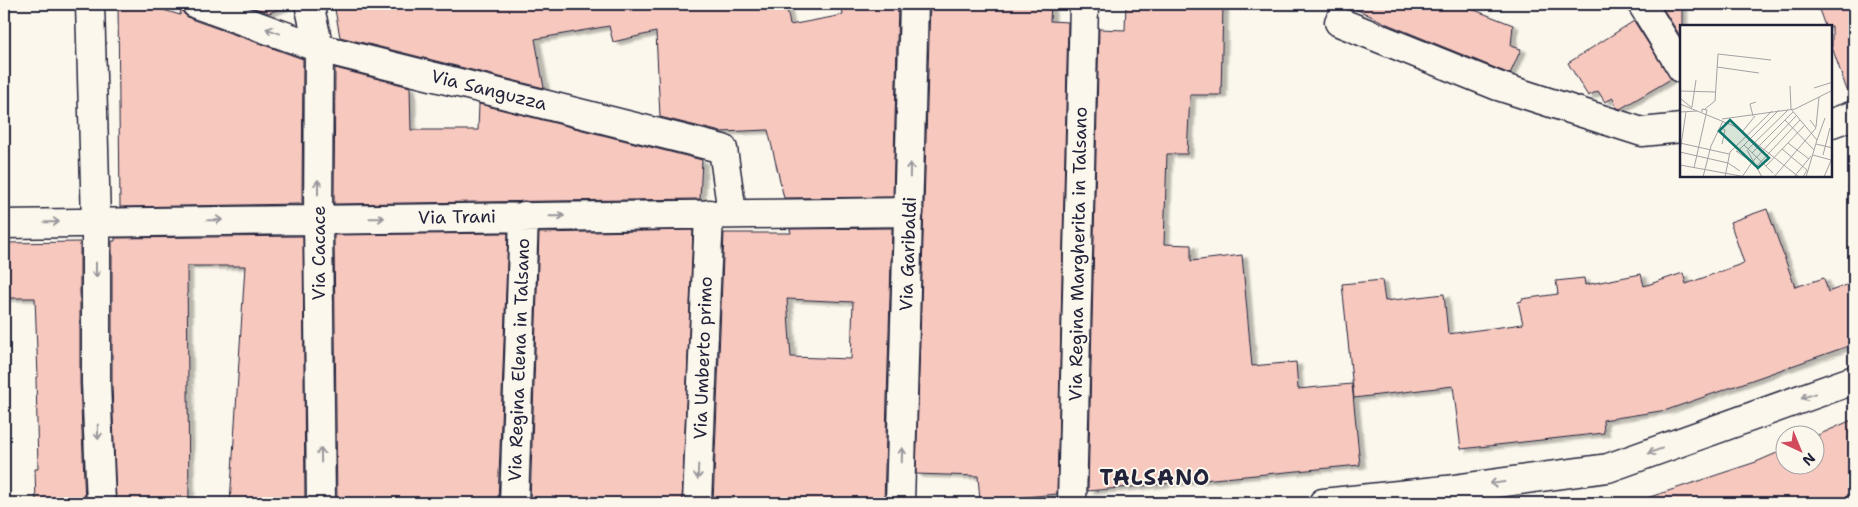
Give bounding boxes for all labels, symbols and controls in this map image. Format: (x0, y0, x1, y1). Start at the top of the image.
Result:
inset map (1680, 25, 1833, 178)
one-way arrow (266, 26, 281, 35)
street label: Via Sanguzza (428, 64, 550, 116)
street label: Via Regina Margherita in Talsano (1063, 107, 1093, 401)
one-way arrow (905, 162, 915, 178)
one-way arrow (313, 179, 323, 196)
street label: Via Garibaldi (894, 196, 922, 312)
street label: Via Trani (418, 204, 496, 230)
street label: Via Cacace (307, 205, 331, 301)
one-way arrow (549, 211, 565, 221)
one-way arrow (369, 213, 385, 223)
one-way arrow (206, 215, 223, 225)
one-way arrow (44, 218, 60, 227)
street label: Via Regina Elena in Talsano (503, 238, 535, 482)
one-way arrow (91, 262, 101, 278)
street label: Via Umberto primo (688, 276, 718, 440)
one-way arrow (1801, 392, 1817, 401)
one-way arrow (93, 424, 102, 440)
north arrow (1776, 424, 1826, 474)
one-way arrow (316, 447, 325, 463)
one-way arrow (897, 447, 906, 463)
one-way arrow (1648, 447, 1664, 456)
text: N (1799, 449, 1819, 470)
district label: TALSANO (1100, 463, 1210, 492)
one-way arrow (693, 464, 703, 480)
one-way arrow (1489, 479, 1505, 489)

